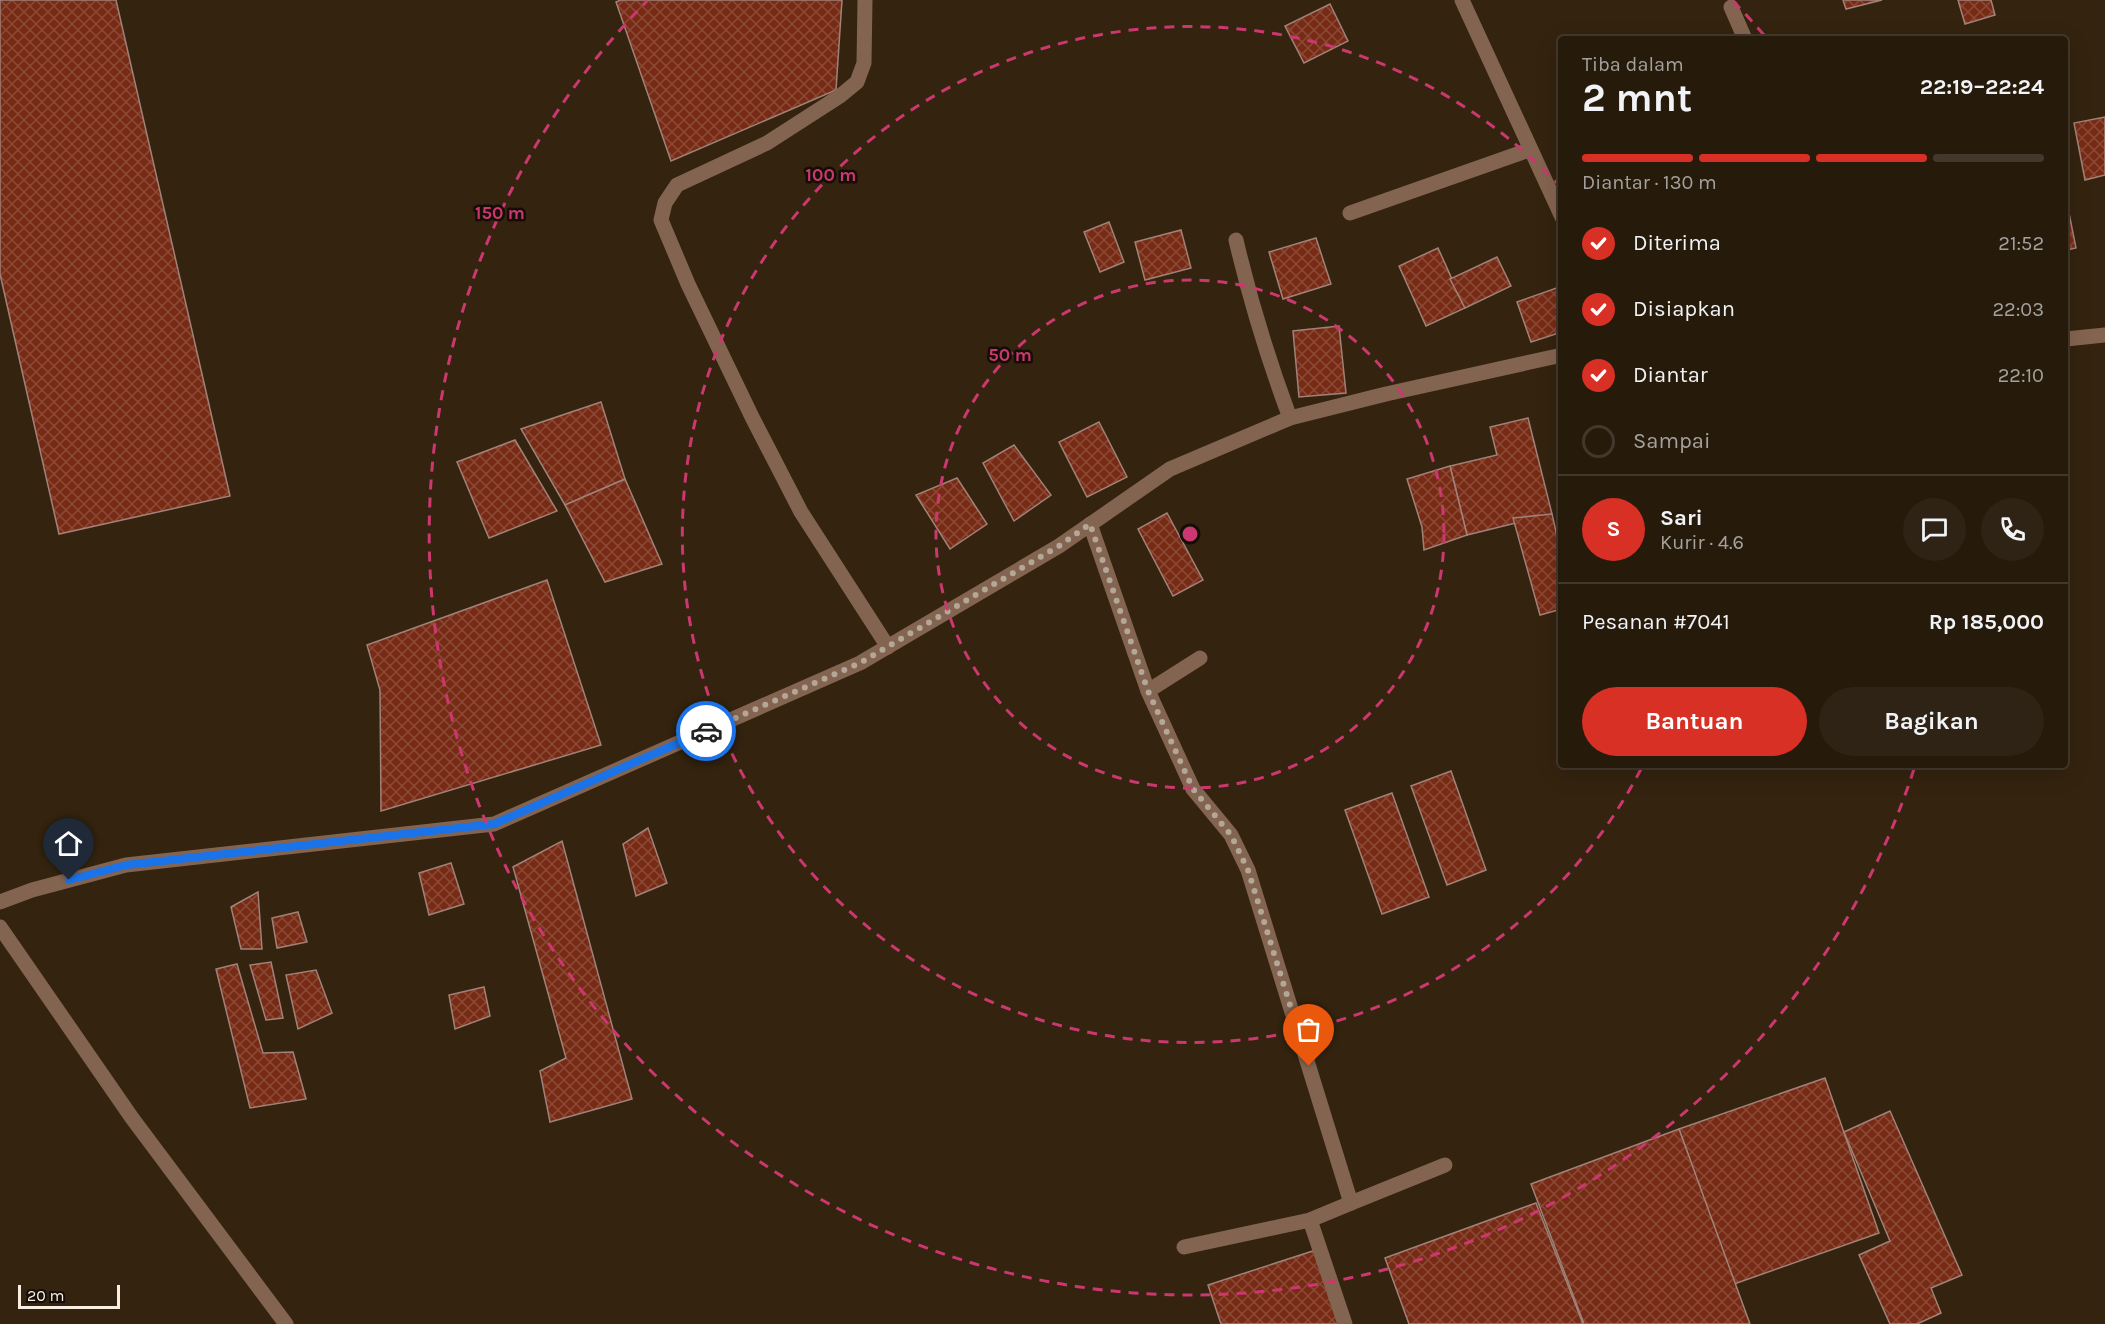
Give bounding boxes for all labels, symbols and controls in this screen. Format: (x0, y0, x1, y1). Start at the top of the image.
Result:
text: Tiba dalam (1582, 53, 1684, 76)
text: 22:19–22:24 (1920, 74, 2044, 100)
text: 2 mnt (1582, 75, 1692, 121)
text: 100 m (806, 164, 856, 186)
text: Diantar · 130 m (1582, 171, 1717, 194)
text: 150 m (475, 202, 525, 224)
icon: check (1582, 227, 1615, 260)
text: Diterima (1633, 230, 1721, 256)
text: 21:52 (1998, 232, 2044, 255)
icon: check (1582, 293, 1615, 326)
text: Disiapkan (1633, 296, 1735, 322)
text: 22:03 (1993, 298, 2044, 321)
text: 50 m (988, 344, 1032, 366)
icon: check (1582, 359, 1615, 392)
text: Diantar (1633, 362, 1708, 388)
text: 22:10 (1998, 364, 2044, 387)
text: Sampai (1633, 428, 1711, 454)
button: chat (1903, 498, 1966, 561)
button: phone (1981, 498, 2044, 561)
text: Sari (1660, 505, 1703, 531)
text: S (1606, 516, 1621, 542)
centre of rings (1180, 524, 1200, 544)
text: Kurir · 4.6 (1660, 531, 1744, 554)
text: Pesanan #7041 (1582, 609, 1730, 635)
text: Rp 185,000 (1929, 609, 2044, 635)
button: Bantuan (1582, 687, 1807, 756)
button: Bagikan (1819, 687, 2044, 756)
courier (676, 701, 736, 761)
icon: car (690, 715, 723, 748)
pin (43, 818, 94, 880)
icon: home (52, 827, 85, 860)
pin (1283, 1004, 1334, 1066)
icon: bag (1292, 1013, 1325, 1046)
scale bar (18, 1282, 120, 1310)
text: 20 m (27, 1286, 65, 1305)

